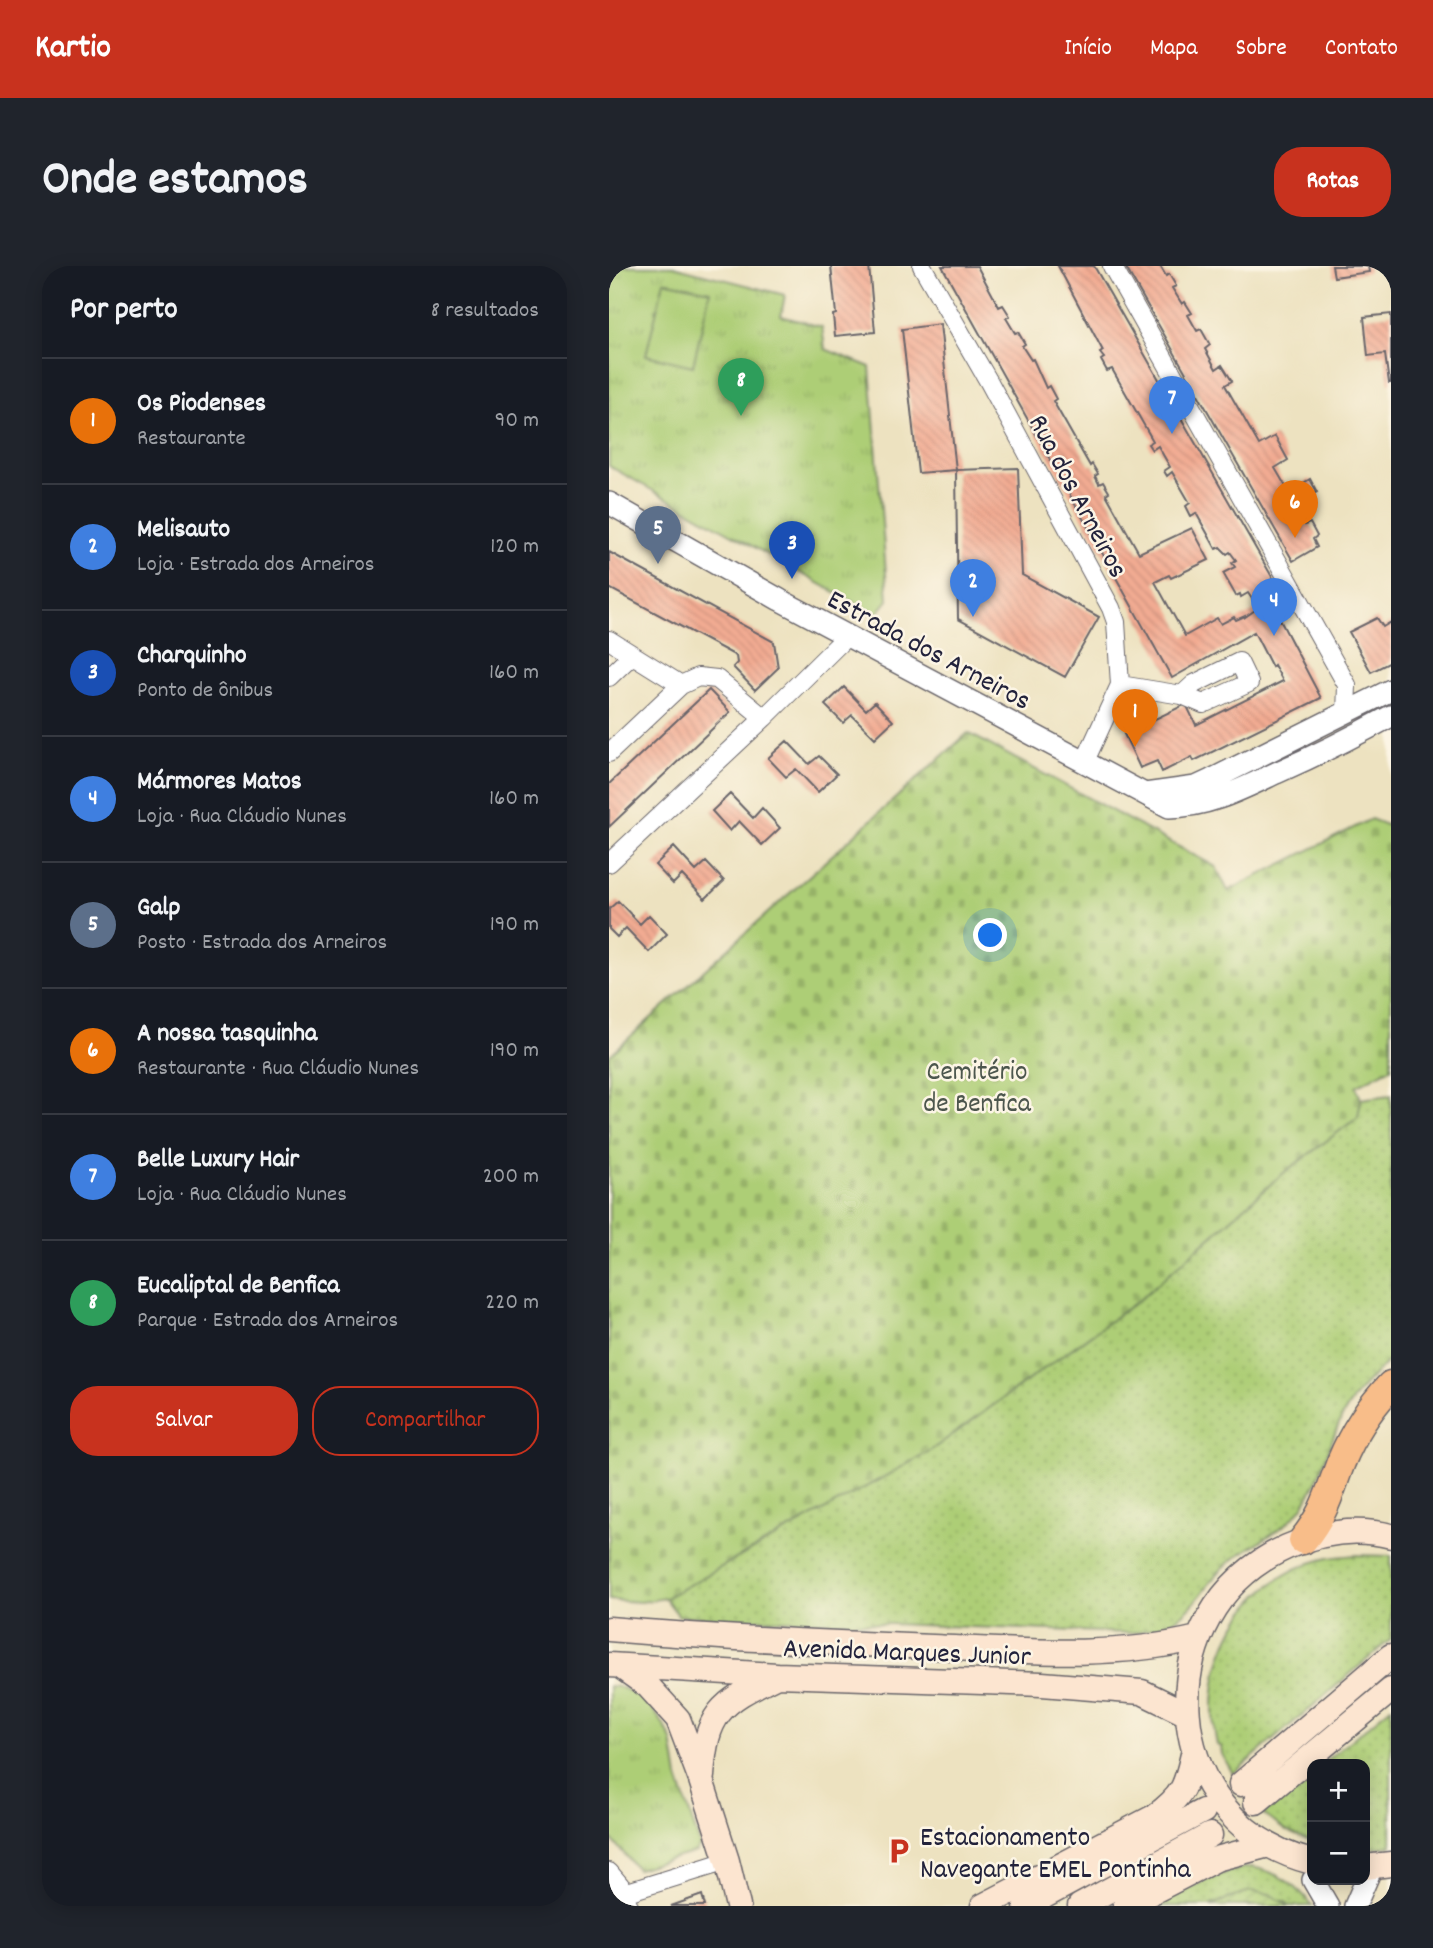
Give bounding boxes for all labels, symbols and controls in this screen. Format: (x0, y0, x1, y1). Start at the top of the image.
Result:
text: Kartio (35, 26, 111, 73)
text: Início (1064, 32, 1112, 66)
text: Mapa (1150, 32, 1198, 66)
text: Sobre (1236, 32, 1287, 66)
text: Contato (1325, 32, 1398, 66)
text: Onde estamos (42, 147, 308, 217)
button: Rotas (1274, 147, 1391, 217)
text: Por perto (70, 290, 178, 333)
text: 8 resultados (431, 295, 539, 328)
pin: 8 (718, 358, 764, 416)
pin: 7 (1149, 376, 1195, 434)
text: Os Piodenses (137, 386, 266, 423)
text: 1 (90, 405, 96, 438)
text: 90 m (495, 405, 539, 438)
street label: Rua dos Arneiros (1016, 409, 1135, 586)
text: Restaurante (137, 423, 246, 456)
pin: 6 (1272, 480, 1318, 538)
pin: 5 (635, 506, 681, 564)
text: Melisauto (137, 512, 230, 549)
pin: 3 (769, 521, 815, 579)
text: 2 (88, 531, 98, 564)
text: 120 m (490, 531, 539, 564)
text: Loja · Estrada dos Arneiros (137, 549, 375, 582)
pin: 2 (950, 559, 996, 617)
pin: 4 (1251, 578, 1297, 636)
street label: Estrada dos Arneiros (819, 582, 1037, 723)
text: Charquinho (137, 638, 247, 675)
text: 3 (88, 657, 98, 690)
text: 160 m (489, 657, 539, 690)
text: Ponto de ônibus (137, 675, 273, 708)
pin: 1 (1112, 689, 1158, 747)
text: Mármores Matos (137, 764, 302, 801)
text: 4 (88, 783, 98, 816)
text: 160 m (489, 783, 539, 816)
text: Loja · Rua Cláudio Nunes (137, 801, 347, 834)
text: Galp (137, 890, 181, 927)
text: 5 (88, 909, 98, 942)
text: 190 m (490, 909, 539, 942)
your location (973, 918, 1007, 952)
text: Posto · Estrada dos Arneiros (137, 927, 387, 960)
text: A nossa tasquinha (137, 1016, 317, 1053)
text: 6 (87, 1035, 99, 1068)
text: 190 m (490, 1035, 539, 1068)
text: Restaurante · Rua Cláudio Nunes (137, 1053, 419, 1086)
park label: Cemitério de Benfica (923, 1054, 1032, 1126)
text: Belle Luxury Hair (137, 1142, 299, 1179)
text: 7 (89, 1161, 97, 1194)
text: 200 m (483, 1161, 539, 1194)
text: Loja · Rua Cláudio Nunes (137, 1179, 347, 1212)
text: Eucaliptal de Benfica (137, 1268, 340, 1305)
text: 8 (88, 1287, 98, 1320)
text: 220 m (485, 1287, 539, 1320)
text: Parque · Estrada dos Arneiros (137, 1305, 398, 1338)
button: Salvar (70, 1386, 298, 1456)
button: Compartilhar (312, 1386, 539, 1456)
street label: Avenida Marques Junior (782, 1631, 1032, 1679)
map controls (1307, 1759, 1370, 1885)
button: + (1307, 1759, 1370, 1822)
place label: Estacionamento Navegante EMEL Pontinha (920, 1820, 1191, 1892)
button: − (1307, 1822, 1370, 1885)
parking icon: Estacionamento Navegante EMEL Pontinha (884, 1836, 914, 1866)

